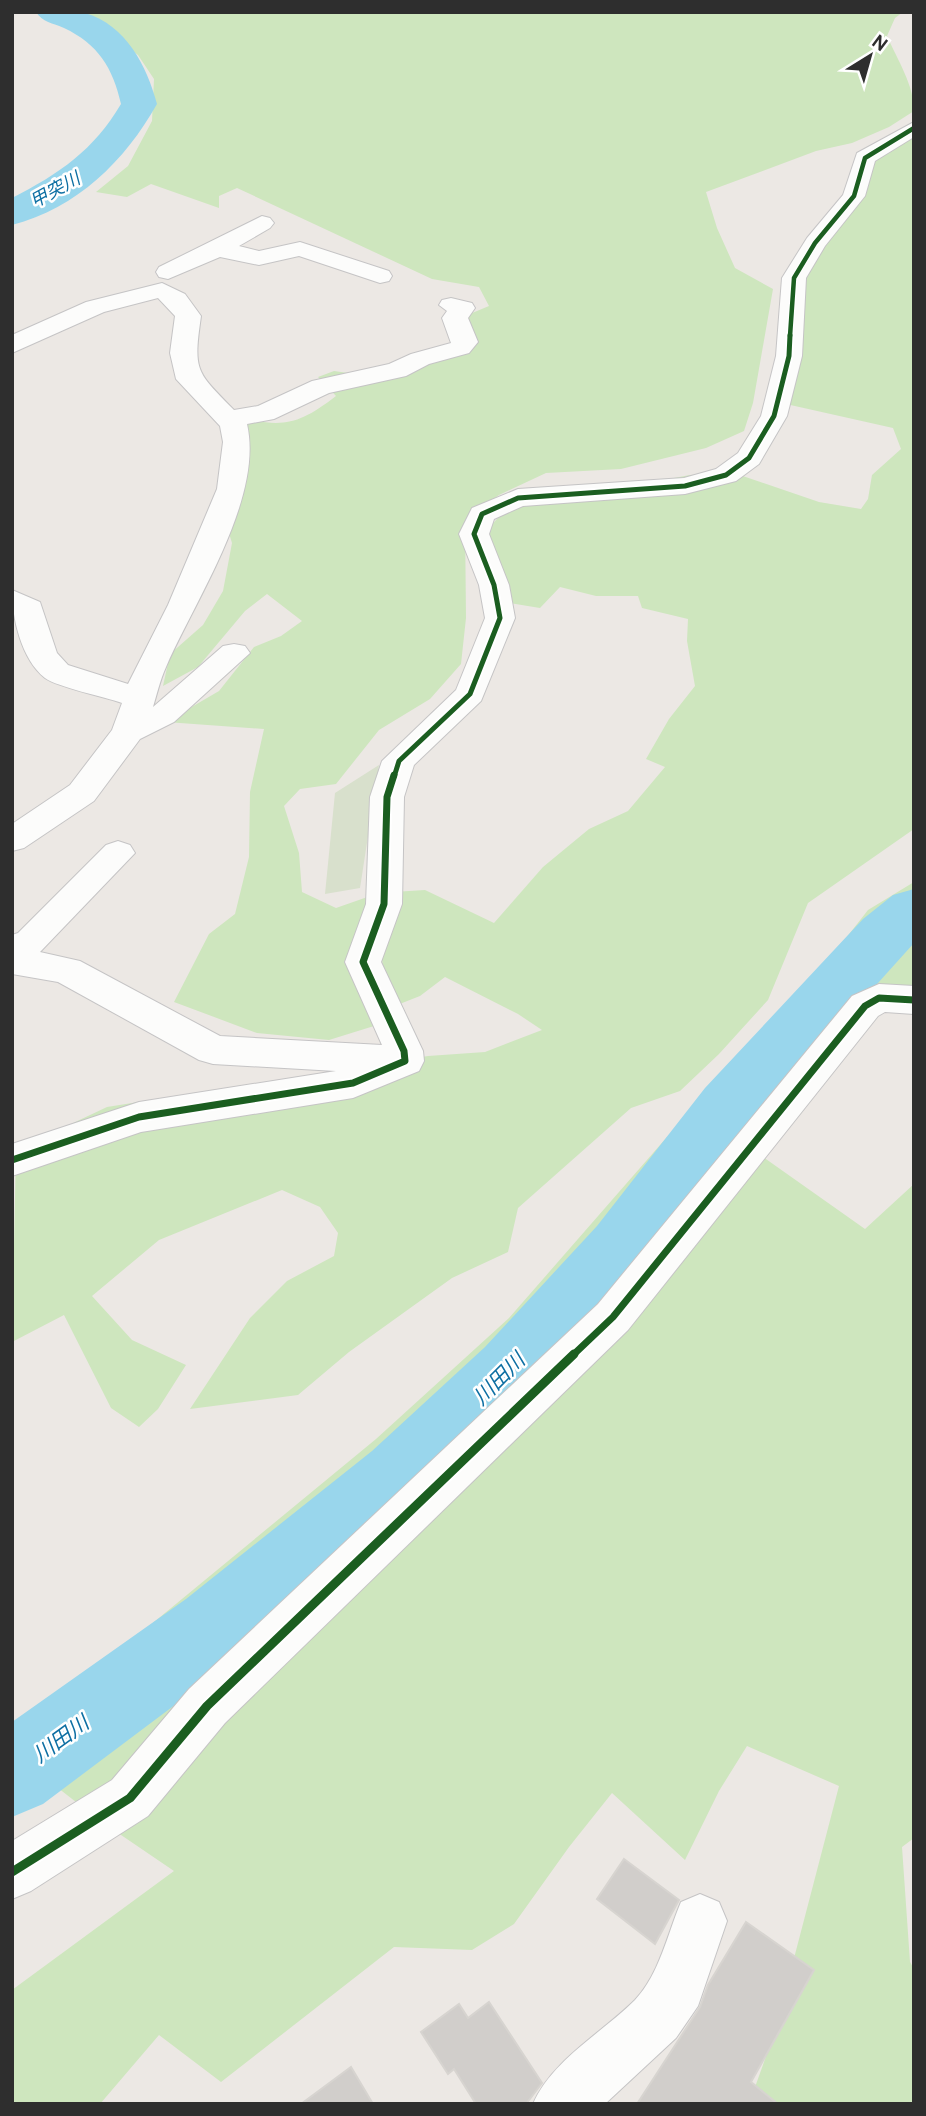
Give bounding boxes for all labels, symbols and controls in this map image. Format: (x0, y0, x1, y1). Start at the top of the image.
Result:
north arrow (835, 21, 905, 91)
text: N (866, 30, 892, 58)
water label: 甲突川 (27, 167, 87, 214)
water label: 川田川 (468, 1347, 533, 1412)
water label: 川田川 (28, 1710, 97, 1770)

